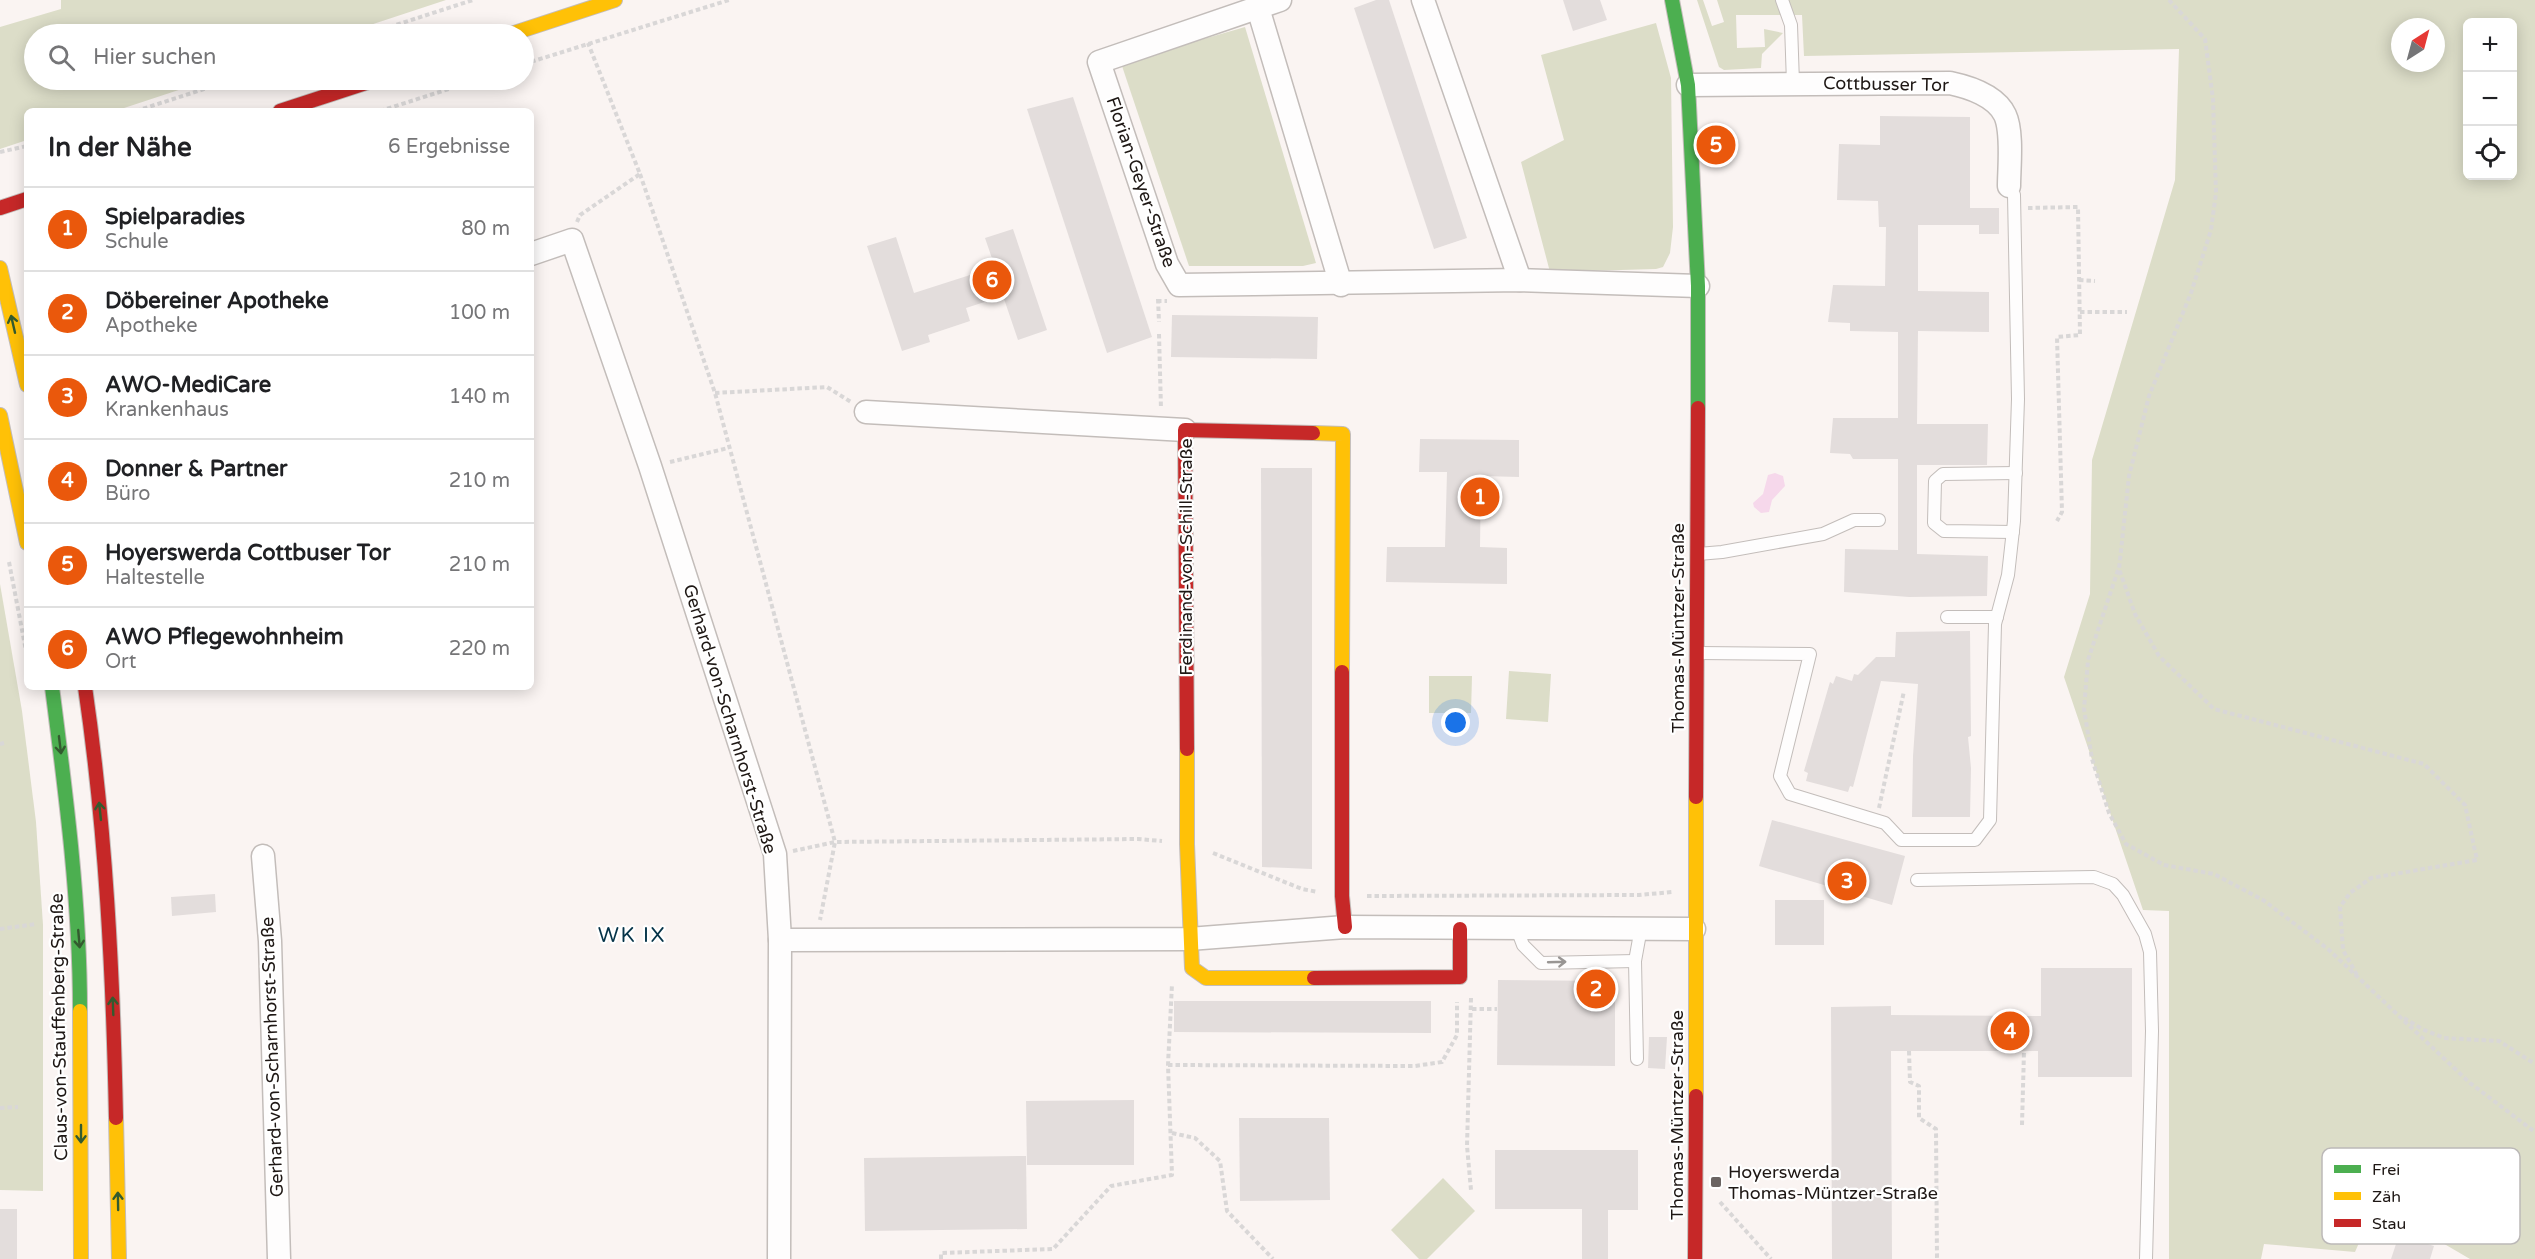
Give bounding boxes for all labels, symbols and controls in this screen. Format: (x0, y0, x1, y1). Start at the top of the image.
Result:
north arrow (2391, 18, 2445, 72)
map controls (2463, 18, 2517, 180)
button: + (2463, 18, 2517, 72)
search box (24, 24, 534, 90)
icon: search (45, 41, 78, 74)
text: Hier suchen (93, 44, 216, 70)
street label: Cottbusser Tor (1823, 72, 1949, 96)
button: − (2463, 72, 2517, 126)
street label: Florian-Geyer-Straße (1101, 94, 1181, 270)
pin: 5 (1696, 122, 1736, 168)
button: locate (2463, 126, 2517, 180)
text: In der Nähe (48, 132, 192, 163)
text: 6 Ergebnisse (388, 135, 510, 159)
text: Spielparadies (105, 204, 245, 230)
text: 1 (61, 217, 74, 241)
text: 80 m (461, 217, 510, 241)
text: Schule (105, 230, 169, 254)
pin: 6 (972, 258, 1012, 302)
text: Döbereiner Apotheke (105, 288, 329, 314)
text: 2 (61, 301, 74, 325)
text: 100 m (449, 301, 510, 325)
text: Apotheke (105, 314, 198, 338)
one-way arrow (7, 315, 18, 335)
text: AWO-MediCare (105, 372, 271, 398)
text: 3 (61, 385, 74, 409)
text: 140 m (449, 385, 510, 409)
text: Krankenhaus (105, 398, 229, 422)
street label: Ferdinand-von-Schill-Straße (1175, 438, 1197, 676)
text: Donner & Partner (105, 456, 287, 482)
text: 4 (61, 469, 74, 493)
text: 210 m (449, 469, 510, 493)
pin: 1 (1460, 474, 1500, 520)
text: Büro (105, 482, 150, 506)
street label: Thomas-Müntzer-Straße (1667, 523, 1689, 733)
text: Hoyerswerda Cottbuser Tor (105, 540, 391, 566)
text: 5 (61, 553, 74, 577)
text: 210 m (449, 553, 510, 577)
text: Haltestelle (105, 566, 205, 590)
street label: Gerhard-von-Scharnhorst-Straße (678, 582, 782, 856)
text: AWO Pflegewohnheim (105, 624, 344, 650)
text: 6 (61, 637, 74, 661)
text: 220 m (449, 637, 510, 661)
text: Ort (105, 650, 136, 674)
your location (1441, 708, 1470, 737)
one-way arrow (55, 735, 66, 754)
one-way arrow (94, 802, 105, 822)
pin: 3 (1828, 858, 1866, 904)
street label: Claus-von-Stauffenberg-Straße (46, 893, 72, 1161)
street label: Gerhard-von-Scharnhorst-Straße (256, 916, 288, 1198)
district label: WK IX (598, 923, 666, 948)
one-way arrow (73, 929, 84, 948)
one-way arrow (1546, 957, 1566, 968)
pin: 2 (1576, 966, 1616, 1012)
one-way arrow (107, 996, 119, 1016)
pin: 4 (1990, 1008, 2030, 1054)
street label: Thomas-Müntzer-Straße (1666, 1010, 1688, 1220)
one-way arrow (75, 1123, 87, 1143)
legend (2322, 1148, 2520, 1244)
text: Frei (2372, 1160, 2400, 1180)
place label: Hoyerswerda Thomas-Müntzer-Straße (1728, 1161, 1938, 1204)
marker: Hoyerswerda Thomas-Müntzer-Straße (1709, 1175, 1723, 1189)
text: Zäh (2372, 1187, 2401, 1207)
one-way arrow (112, 1191, 124, 1211)
text: Stau (2372, 1214, 2406, 1234)

